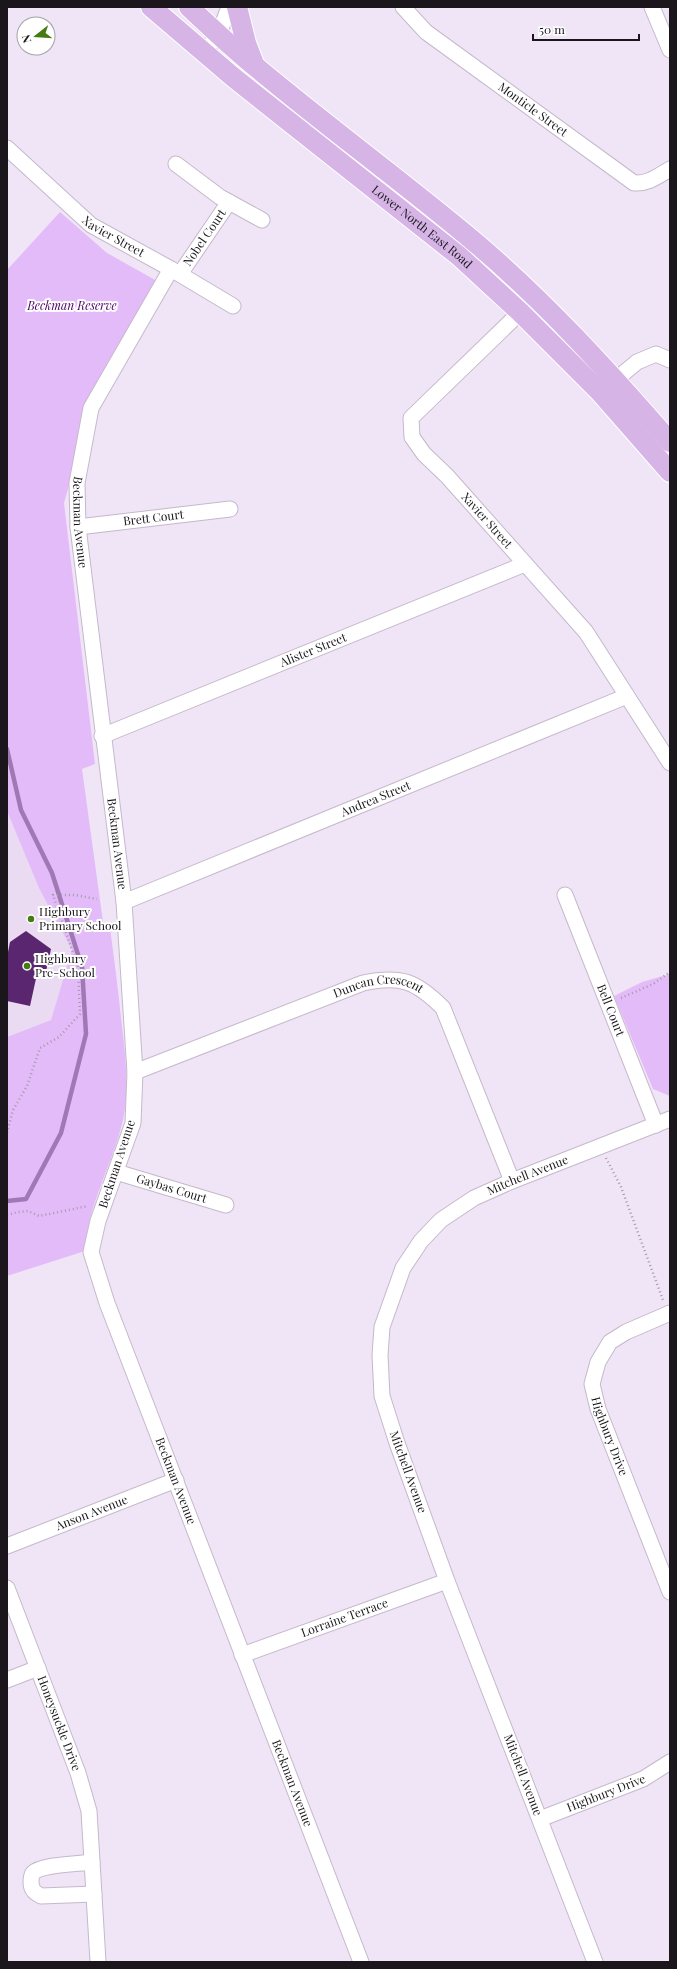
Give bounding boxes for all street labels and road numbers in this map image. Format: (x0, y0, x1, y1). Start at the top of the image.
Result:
street label: Monticle Street (495, 78, 572, 140)
street label: Lower North East Road (369, 181, 476, 271)
street label: Nobel Court (179, 205, 229, 269)
street label: Xavier Street (79, 212, 148, 260)
street label: Beckman Avenue (70, 475, 92, 569)
street label: Xavier Street (458, 489, 517, 552)
street label: Brett Court (122, 505, 185, 529)
street label: Alister Street (276, 628, 349, 670)
street label: Andrea Street (337, 776, 413, 820)
street label: Beckman Avenue (104, 797, 131, 890)
street label: Duncan Crescent (331, 971, 428, 1001)
street label: Bell Court (594, 981, 629, 1039)
street label: Beckman Avenue (94, 1117, 138, 1210)
street label: Mitchell Avenue (484, 1151, 570, 1198)
street label: Gaybas Court (135, 1170, 210, 1206)
street label: Highbury Drive (588, 1395, 632, 1478)
street label: Mitchell Avenue (387, 1428, 431, 1515)
street label: Beckman Avenue (153, 1435, 201, 1527)
street label: Anson Avenue (52, 1491, 130, 1534)
street label: Lorraine Terrace (298, 1594, 390, 1640)
street label: Honeysuckle Drive (34, 1673, 85, 1773)
street label: Mitchell Avenue (501, 1732, 547, 1818)
street label: Beckman Avenue (269, 1737, 317, 1829)
street label: Highbury Drive (564, 1770, 648, 1815)

